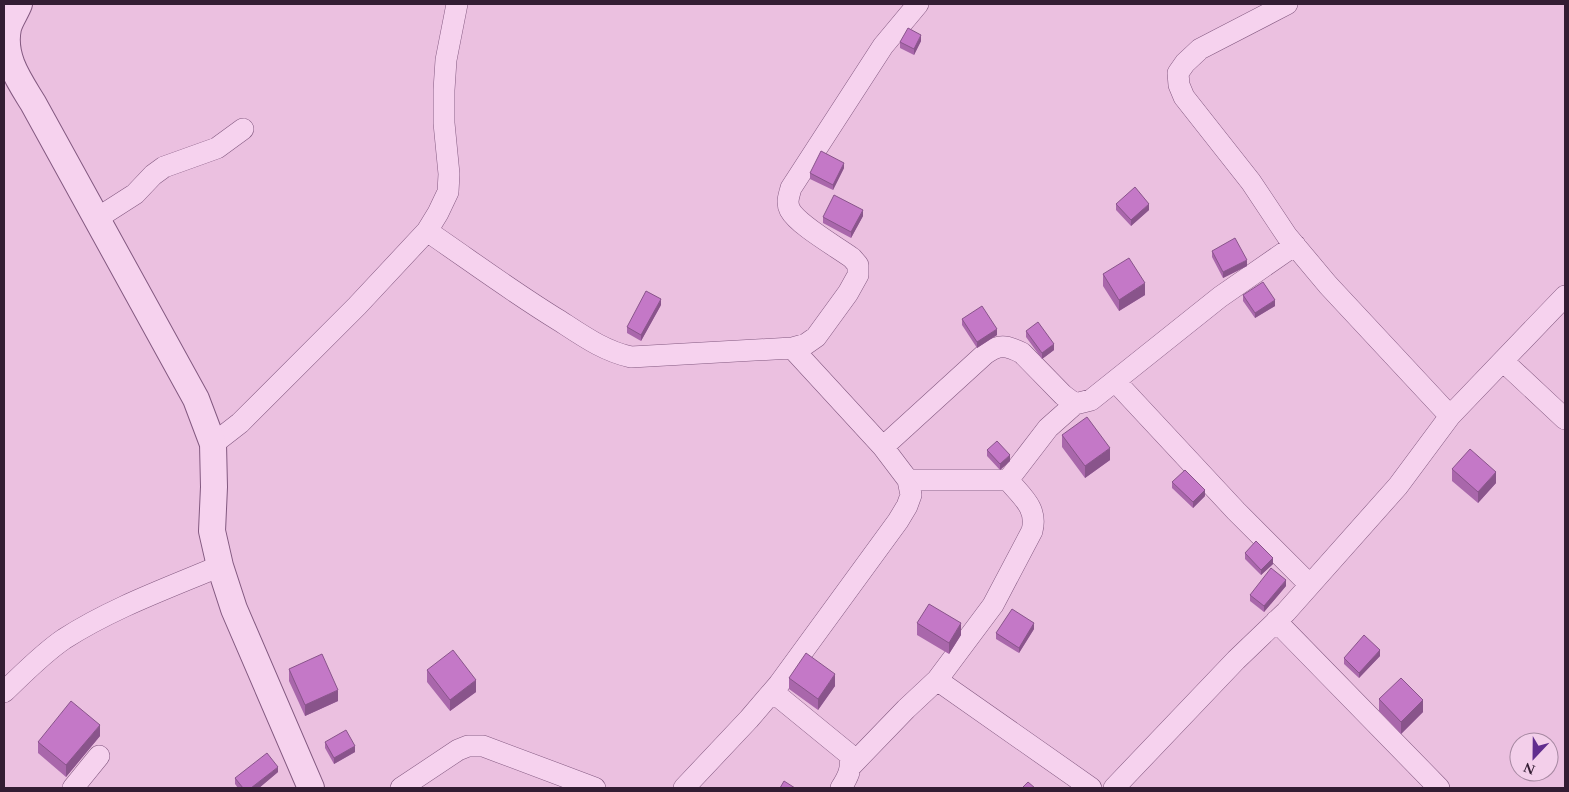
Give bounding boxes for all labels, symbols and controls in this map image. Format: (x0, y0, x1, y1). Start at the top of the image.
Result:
north arrow (1509, 732, 1559, 782)
text: N (1520, 757, 1539, 780)

